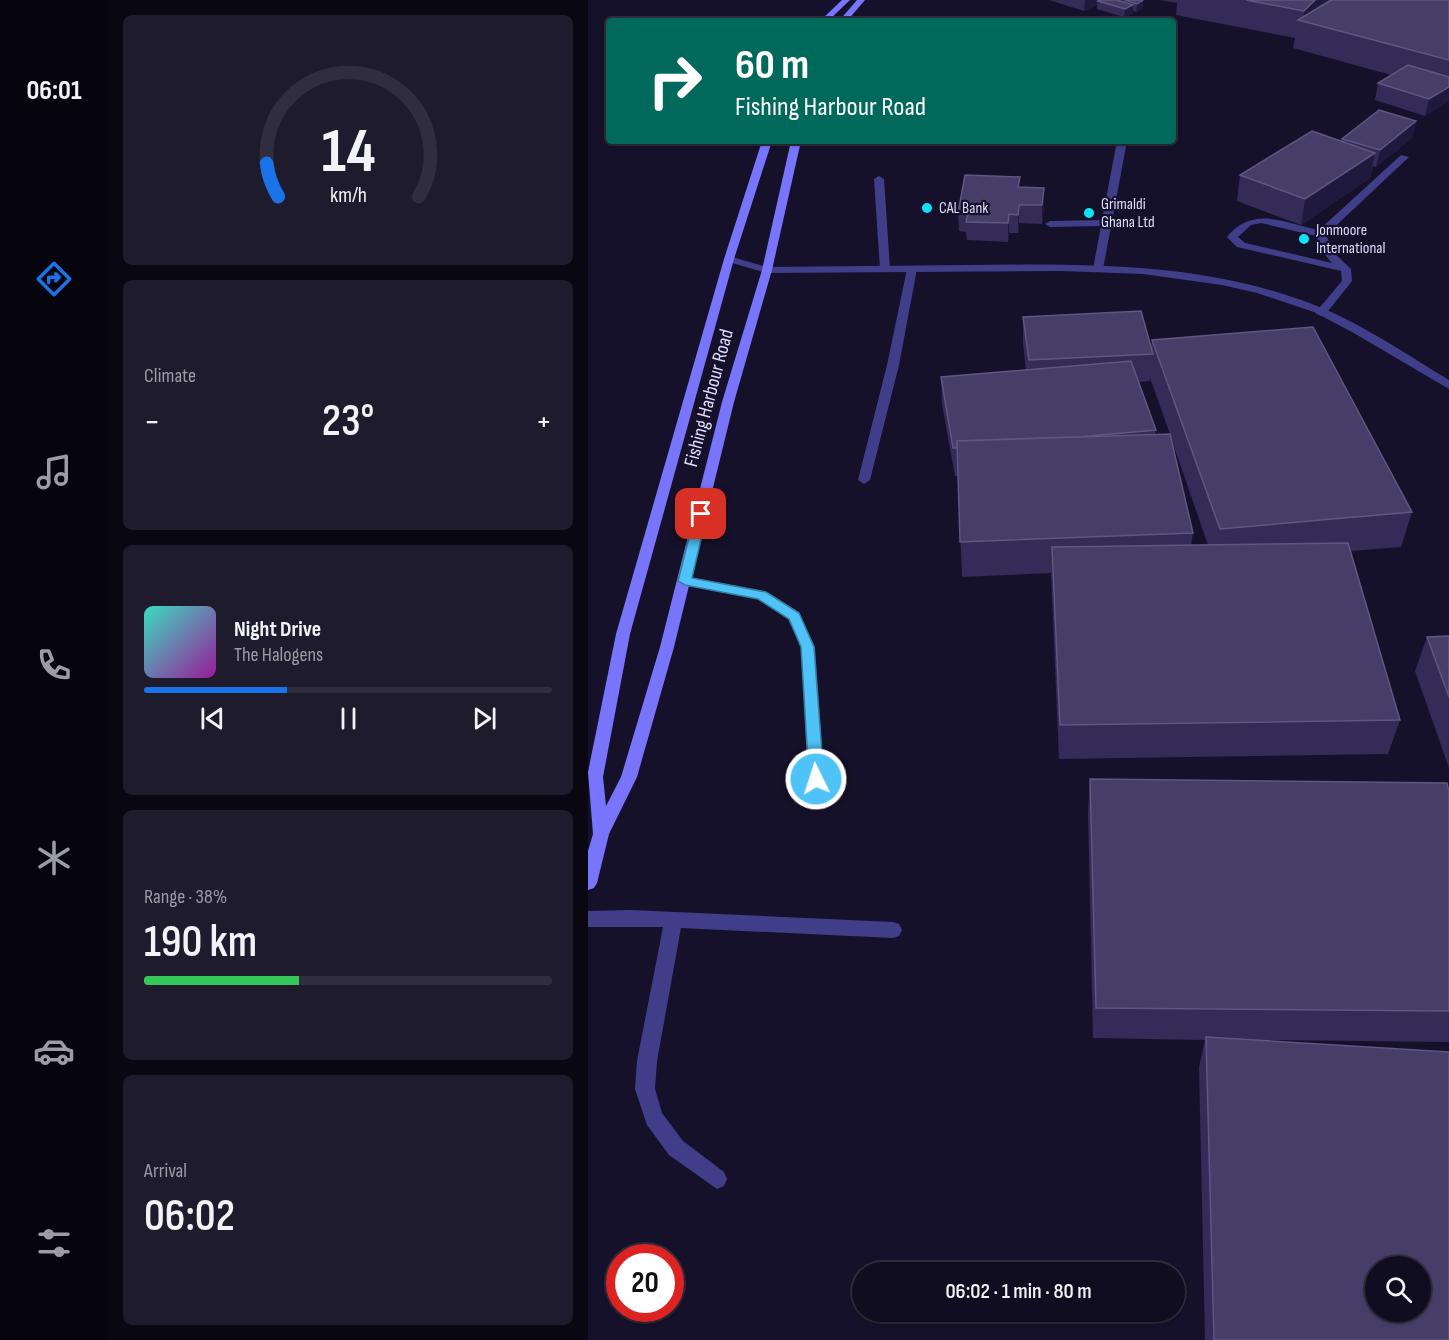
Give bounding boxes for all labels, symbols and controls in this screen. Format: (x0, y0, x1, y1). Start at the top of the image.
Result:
text: 60 m (735, 40, 809, 91)
icon: right (636, 42, 714, 120)
text: 06:01 (26, 75, 82, 107)
text: Fishing Harbour Road (735, 91, 926, 123)
text: 14 (321, 115, 375, 190)
text: km/h (329, 183, 367, 208)
place label: Grimaldi Ghana Ltd (1101, 195, 1155, 232)
place label: CAL Bank (939, 199, 988, 218)
marker: CAL Bank (920, 201, 934, 215)
marker: Grimaldi Ghana Ltd (1082, 206, 1096, 220)
place label: Jonmoore International (1315, 221, 1385, 258)
marker: Jonmoore International (1297, 232, 1311, 246)
icon: directions (33, 258, 75, 300)
street label: Fishing Harbour Road (679, 327, 739, 469)
text: Climate (144, 364, 196, 388)
text: 23° (322, 394, 374, 449)
text: − (144, 402, 160, 442)
text: + (536, 402, 552, 442)
icon: music (33, 451, 75, 493)
pin (675, 488, 726, 539)
icon: arrive (684, 497, 717, 530)
text: Night Drive (234, 616, 321, 643)
text: The Halogens (234, 643, 323, 667)
icon: phone (33, 644, 75, 686)
icon: previous (196, 702, 229, 735)
icon: pause (332, 702, 365, 735)
icon: next (468, 702, 501, 735)
position arrow (784, 747, 848, 811)
icon: climate (33, 837, 75, 879)
text: Range · 38% (144, 885, 227, 909)
text: 190 km (144, 915, 257, 970)
icon: car (33, 1030, 75, 1072)
text: Arrival (144, 1159, 187, 1183)
text: 06:02 (144, 1189, 235, 1244)
icon: filters (33, 1222, 75, 1264)
speed limit sign: 20 (606, 1244, 684, 1322)
map controls (1365, 1256, 1431, 1322)
button: search (1365, 1256, 1431, 1322)
text: 06:02 · 1 min · 80 m (945, 1278, 1092, 1305)

